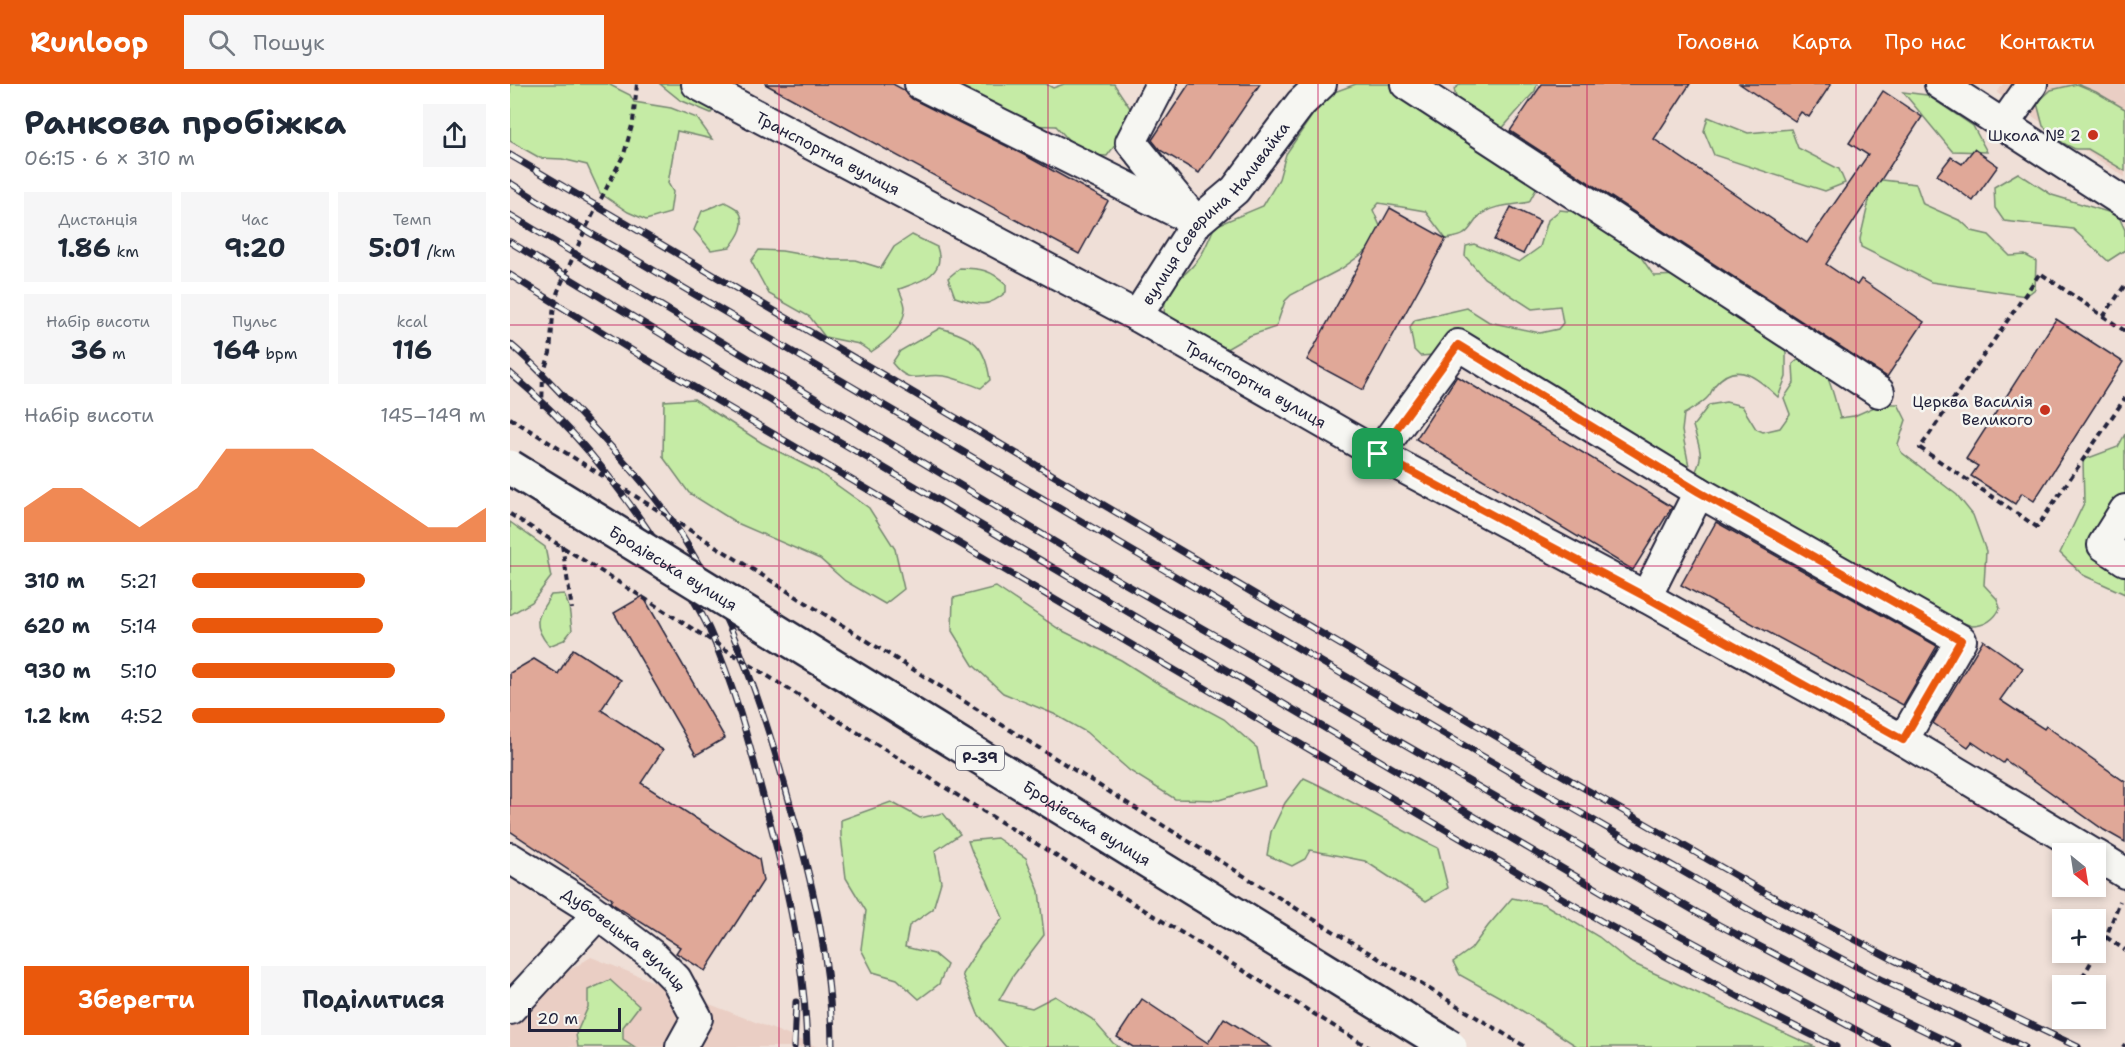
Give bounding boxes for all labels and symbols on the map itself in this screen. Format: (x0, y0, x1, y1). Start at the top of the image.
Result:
street label: Транспортна вулиця (752, 107, 903, 200)
street label: вулиця Северина Наливайка (1137, 117, 1294, 309)
place label: Школа № 2 (1988, 125, 2081, 146)
marker: Школа № 2 (2086, 128, 2100, 142)
street label: Транспортна вулиця (1180, 335, 1330, 433)
place label: Церква Василія Великого (1912, 391, 2033, 430)
marker: Церква Василія Великого (2038, 403, 2052, 417)
pin (1352, 428, 1403, 479)
street label: Бродівська вулиця (605, 521, 741, 616)
road number: Р-39 (956, 746, 1004, 770)
street label: Бродівська вулиця (1019, 776, 1155, 871)
north arrow (2052, 843, 2106, 897)
street label: Дубовецька вулиця (558, 883, 691, 995)
scale bar (528, 1005, 621, 1032)

